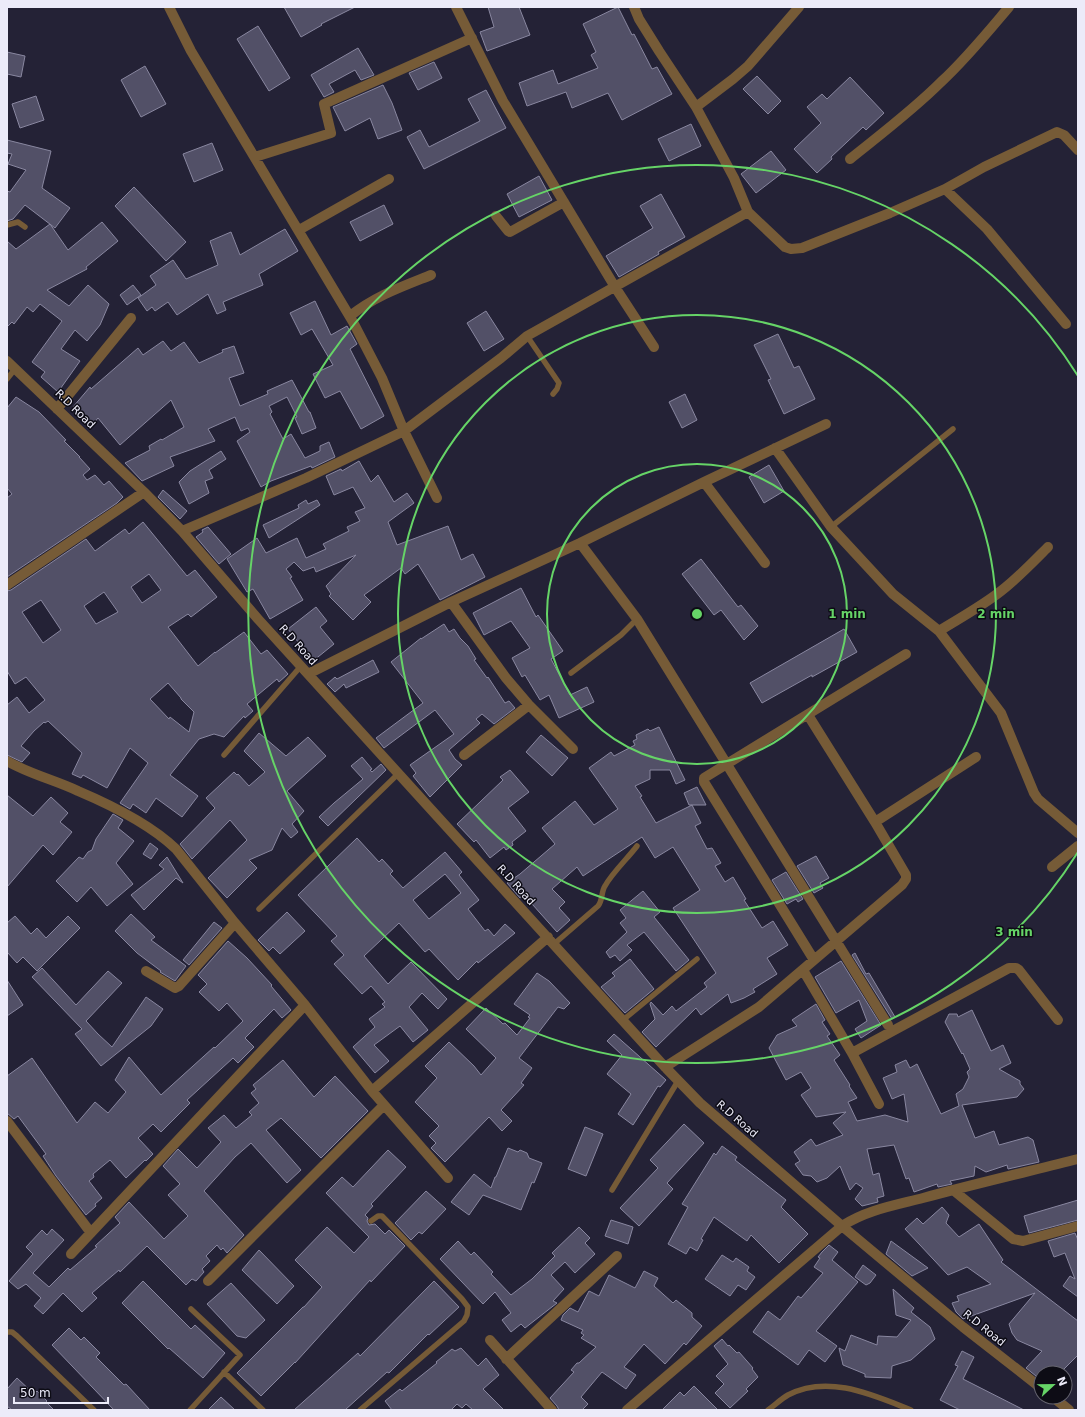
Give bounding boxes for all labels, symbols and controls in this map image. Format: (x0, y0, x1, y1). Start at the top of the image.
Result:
street label: R.D Road (52, 387, 98, 431)
centre of rings (690, 607, 704, 621)
text: 1 min (828, 607, 866, 621)
text: 2 min (977, 607, 1015, 621)
street label: R.D Road (276, 622, 320, 668)
street label: R.D Road (494, 862, 538, 908)
text: 3 min (995, 925, 1033, 939)
street label: R.D Road (714, 1098, 760, 1140)
street label: R.D Road (960, 1307, 1008, 1349)
north arrow (1033, 1365, 1073, 1405)
text: N (1054, 1375, 1070, 1388)
scale bar (14, 1379, 108, 1405)
text: 50 m (20, 1386, 51, 1400)

